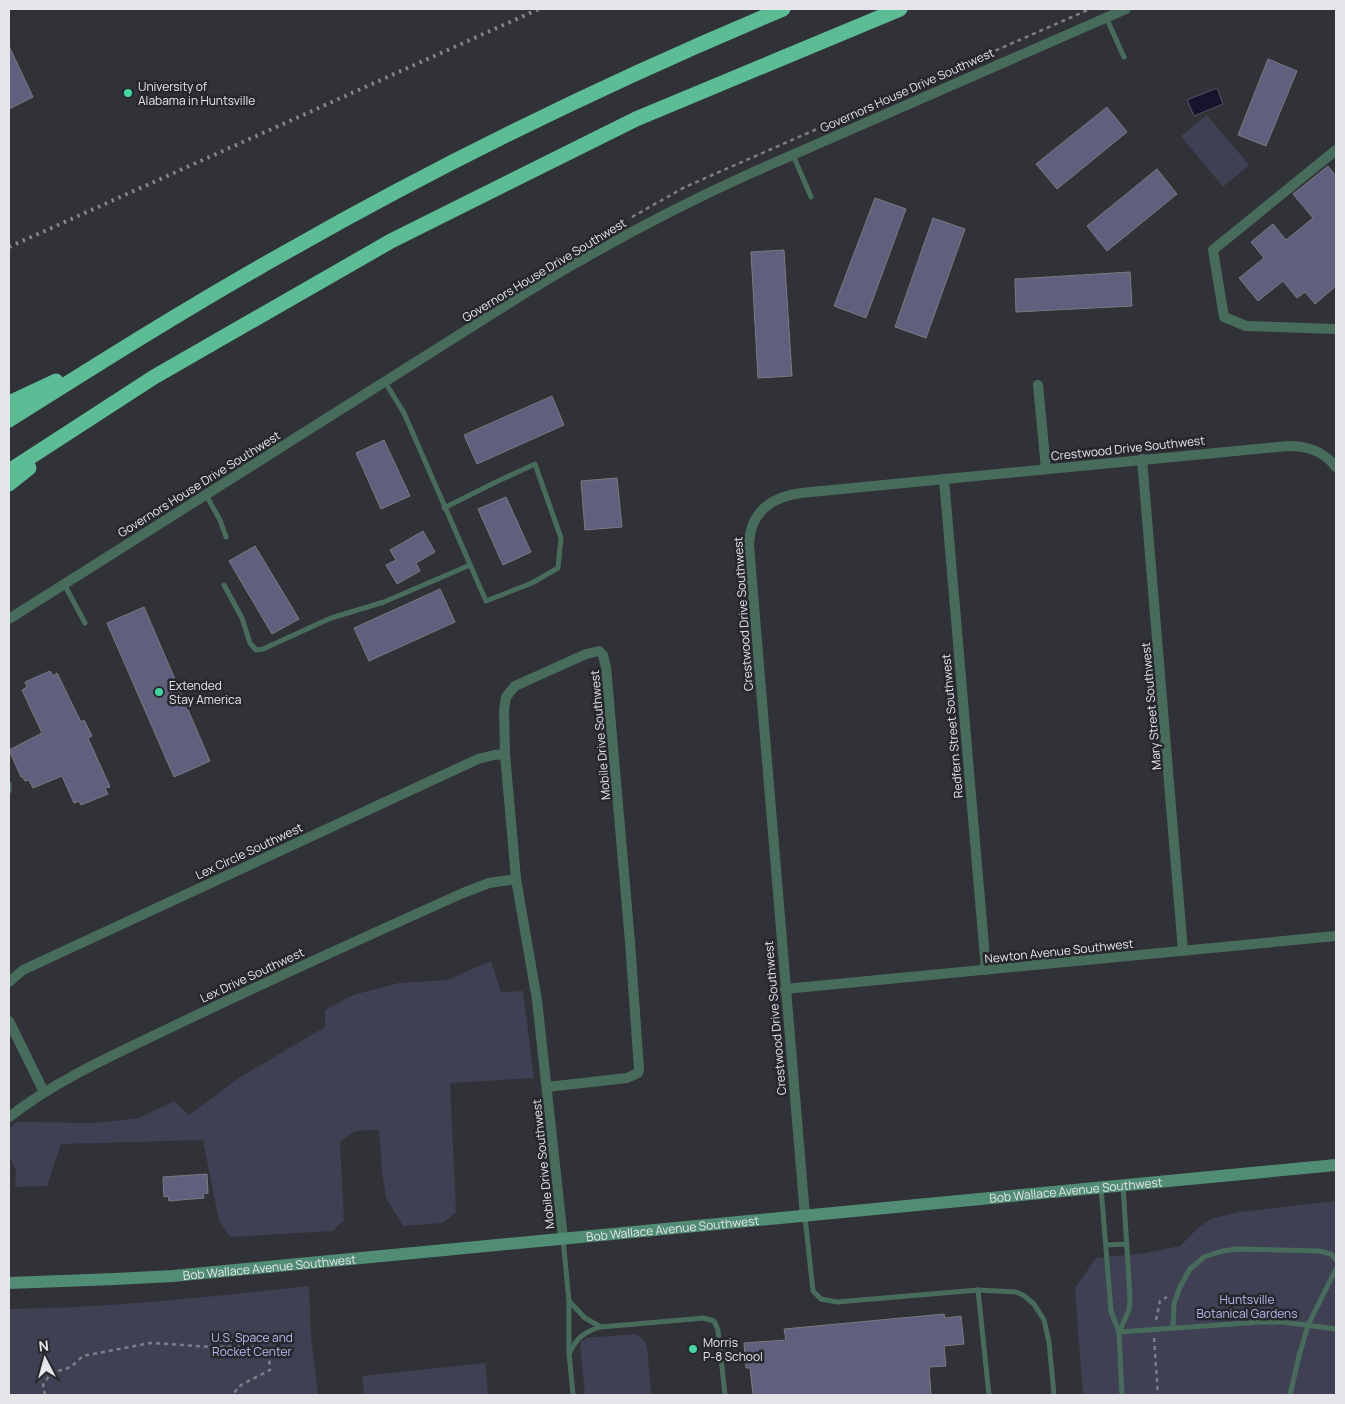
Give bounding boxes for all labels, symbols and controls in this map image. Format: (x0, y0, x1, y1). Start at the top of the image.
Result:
street label: Governors House Drive Southwest (817, 44, 997, 136)
place label: University of Alabama in Huntsville (138, 78, 255, 109)
marker: University of Alabama in Huntsville (122, 87, 134, 99)
street label: Governors House Drive Southwest (459, 214, 629, 326)
street label: Governors House Drive Southwest (114, 427, 284, 541)
street label: Crestwood Drive Southwest (1050, 431, 1206, 465)
street label: Crestwood Drive Southwest (729, 536, 757, 692)
street label: Mary Street Southwest (1137, 641, 1165, 771)
street label: Redfern Street Southwest (937, 653, 967, 799)
street label: Mobile Drive Southwest (586, 669, 614, 801)
place label: Extended Stay America (169, 677, 241, 708)
marker: Extended Stay America (153, 686, 165, 698)
street label: Lex Circle Southwest (193, 819, 306, 883)
street label: Newton Avenue Southwest (984, 935, 1134, 967)
street label: Crestwood Drive Southwest (760, 940, 790, 1096)
street label: Lex Drive Southwest (197, 943, 307, 1007)
street label: Mobile Drive Southwest (528, 1098, 558, 1230)
street label: Bob Wallace Avenue Southwest (989, 1173, 1163, 1206)
street label: Bob Wallace Avenue Southwest (585, 1211, 760, 1245)
street label: Bob Wallace Avenue Southwest (182, 1250, 357, 1284)
park label: Huntsville Botanical Gardens (1196, 1291, 1298, 1322)
park label: U.S. Space and Rocket Center (211, 1329, 293, 1360)
north arrow (20, 1334, 70, 1384)
place label: Morris P-8 School (703, 1334, 763, 1365)
text: N (38, 1336, 50, 1356)
marker: Morris P-8 School (687, 1343, 699, 1355)

